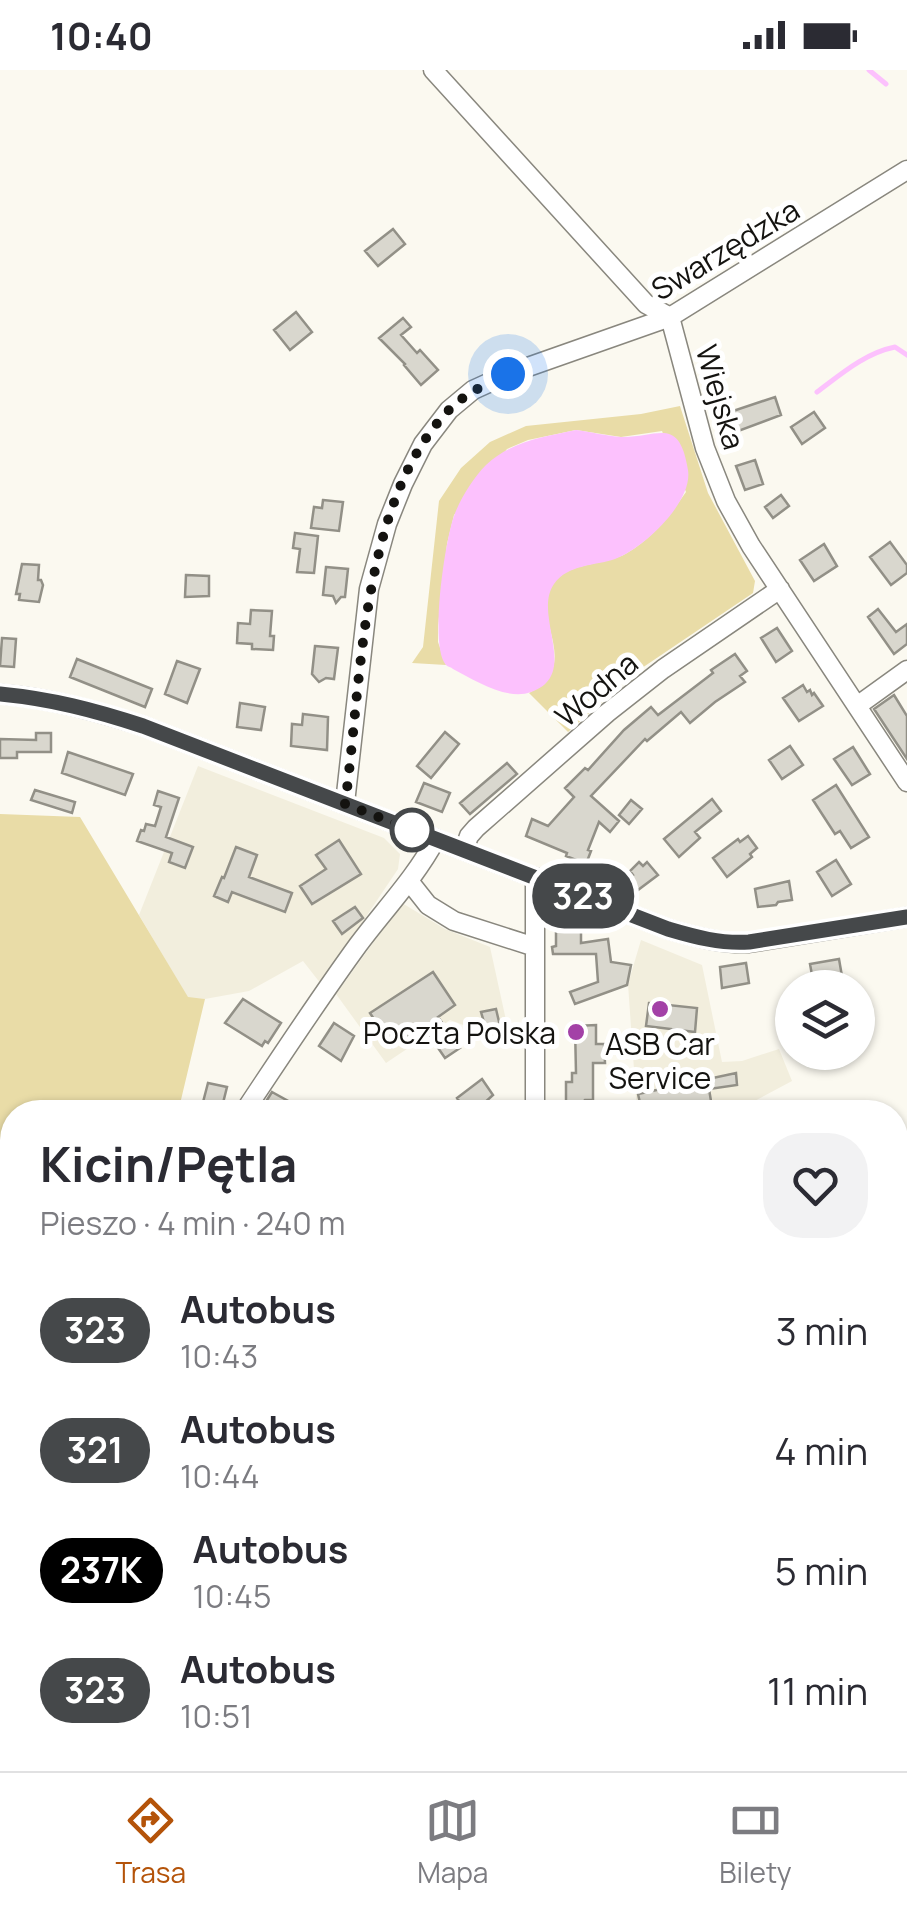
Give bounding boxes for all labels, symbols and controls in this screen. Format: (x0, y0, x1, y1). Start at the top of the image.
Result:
text: 10:40 (50, 9, 153, 61)
street label: Swarzędzka (643, 189, 807, 309)
street label: Wiejska (687, 340, 755, 454)
your location (483, 349, 533, 399)
street label: Wodna (546, 642, 646, 736)
unlabelled marker (391, 809, 433, 851)
line badge: 323 (526, 864, 640, 928)
text: 323 (552, 872, 614, 920)
map controls (775, 970, 875, 1070)
button: layers (775, 970, 875, 1070)
marker: ASB Car Service (649, 998, 671, 1020)
place label: Poczta Polska (363, 1012, 556, 1053)
marker: Poczta Polska (565, 1021, 587, 1043)
place label: ASB Car Service (605, 1023, 715, 1098)
text: Kicin/Pętla (40, 1131, 297, 1196)
button: heart (763, 1133, 868, 1238)
text: Pieszo · 4 min · 240 m (40, 1201, 345, 1245)
text: Autobus (180, 1282, 336, 1334)
text: 3 min (776, 1304, 868, 1356)
text: 323 (64, 1306, 126, 1354)
text: 10:43 (180, 1334, 258, 1378)
text: Autobus (180, 1402, 336, 1454)
text: 4 min (774, 1424, 868, 1476)
text: 321 (67, 1426, 123, 1474)
text: 10:44 (180, 1454, 260, 1498)
text: Autobus (193, 1522, 348, 1574)
text: 5 min (775, 1544, 868, 1596)
text: 237K (60, 1546, 143, 1594)
text: 10:45 (193, 1574, 271, 1618)
text: Autobus (180, 1642, 336, 1694)
text: 11 min (767, 1664, 868, 1716)
text: 323 (64, 1666, 126, 1714)
text: 10:51 (180, 1694, 253, 1738)
tab: Trasa (115, 1793, 186, 1891)
tab: Mapa (417, 1793, 488, 1891)
tab: Bilety (719, 1793, 792, 1891)

